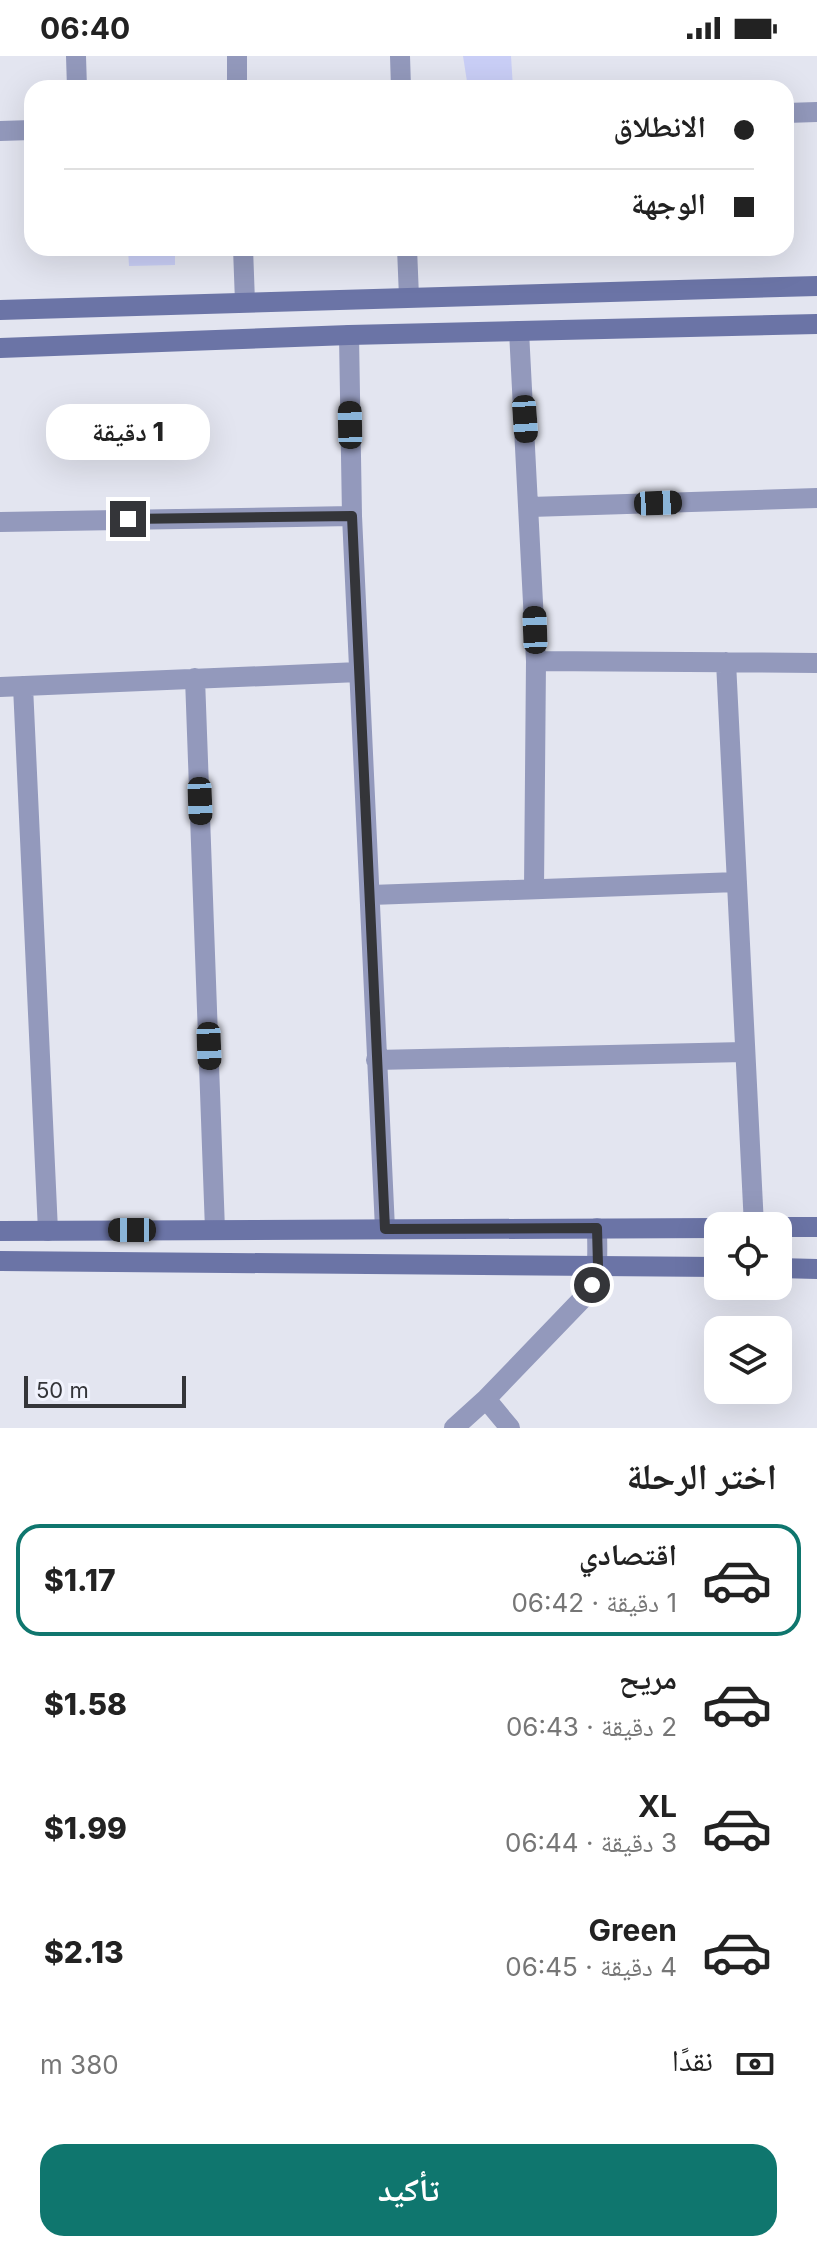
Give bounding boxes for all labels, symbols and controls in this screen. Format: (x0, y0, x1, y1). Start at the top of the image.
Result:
text: 06:40 (40, 10, 130, 46)
text: الانطلاق (613, 108, 706, 144)
text: الوجهة (631, 185, 706, 221)
car (511, 394, 539, 444)
car (338, 401, 362, 449)
callout: 1 دقيقة (46, 403, 210, 459)
text: 1 دقيقة (92, 416, 164, 447)
car (634, 490, 682, 516)
route end (110, 501, 146, 537)
car (522, 606, 548, 654)
car (187, 777, 213, 825)
car (196, 1022, 222, 1070)
map controls (704, 1212, 792, 1404)
button: locate (704, 1212, 792, 1300)
car (108, 1218, 156, 1242)
route start (574, 1267, 610, 1303)
button: layers (704, 1316, 792, 1404)
scale bar (24, 1372, 186, 1408)
text: 50 m (36, 1377, 89, 1403)
text: اختر الرحلة (626, 1454, 777, 1498)
text: اقتصادي (579, 1536, 677, 1572)
icon: car (701, 1544, 773, 1616)
text: $1.17 (44, 1562, 116, 1598)
text: 1 دقيقة · 06:42 (511, 1587, 677, 1618)
text: مريح (619, 1660, 677, 1696)
icon: car (701, 1668, 773, 1740)
text: $1.58 (44, 1686, 127, 1722)
text: 2 دقيقة · 06:43 (506, 1711, 677, 1742)
text: XL (638, 1788, 677, 1824)
icon: car (701, 1792, 773, 1864)
text: $1.99 (44, 1810, 127, 1846)
text: 3 دقيقة · 06:44 (505, 1827, 677, 1858)
text: Green (589, 1912, 677, 1948)
icon: car (701, 1916, 773, 1988)
text: $2.13 (44, 1934, 124, 1970)
text: 4 دقيقة · 06:45 (505, 1951, 677, 1982)
text: نقدًا (672, 2042, 713, 2078)
icon: cash (733, 2042, 777, 2086)
text: 380 m (40, 2049, 119, 2080)
button: تأكيد (40, 2144, 777, 2236)

